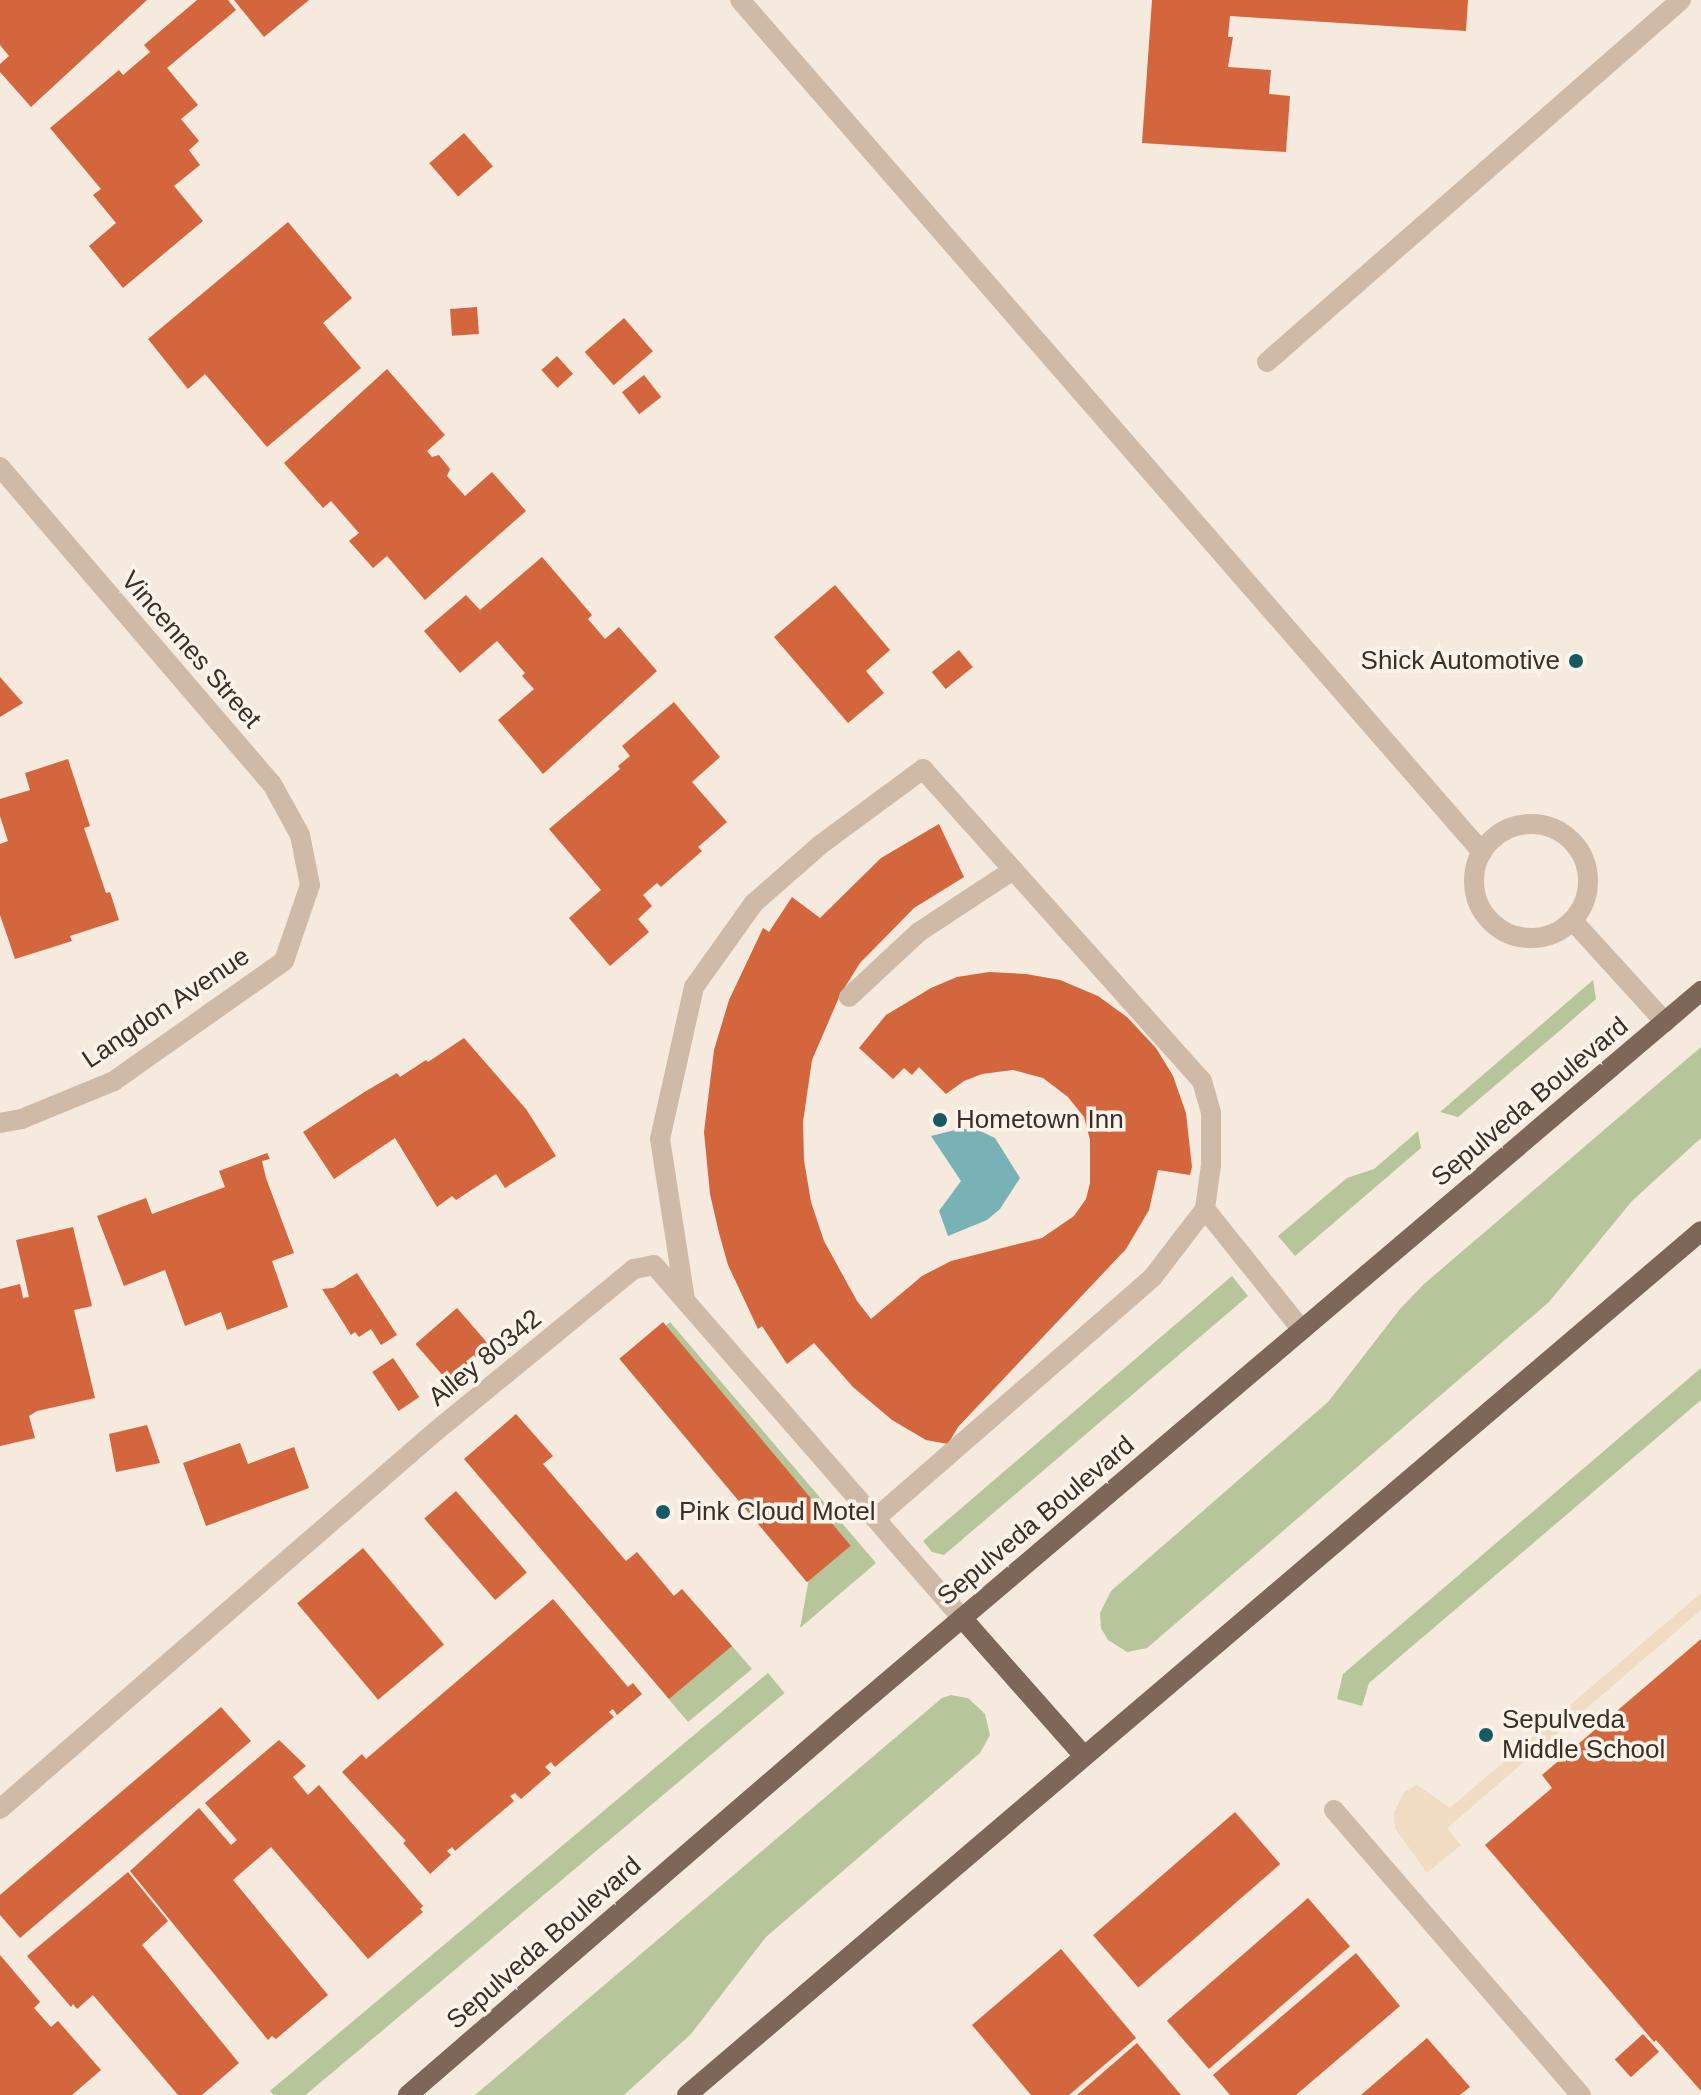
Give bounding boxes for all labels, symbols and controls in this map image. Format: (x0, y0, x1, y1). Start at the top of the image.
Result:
street label: Vincennes Street (114, 565, 268, 735)
place label: Shick Automotive (1359, 645, 1560, 677)
marker: Shick Automotive (1567, 652, 1585, 670)
street label: Langdon Avenue (76, 940, 256, 1076)
street label: Sepulveda Boulevard (1425, 1011, 1635, 1193)
place label: Hometown Inn (956, 1104, 1124, 1136)
marker: Hometown Inn (931, 1111, 949, 1129)
street label: Alley 80342 (422, 1303, 548, 1413)
street label: Sepulveda Boulevard (931, 1430, 1141, 1612)
place label: Pink Cloud Motel (679, 1496, 876, 1528)
marker: Pink Cloud Motel (654, 1503, 672, 1521)
place label: Sepulveda Middle School (1502, 1704, 1665, 1766)
marker: Sepulveda Middle School (1477, 1726, 1495, 1744)
street label: Sepulveda Boulevard (440, 1850, 648, 2036)

